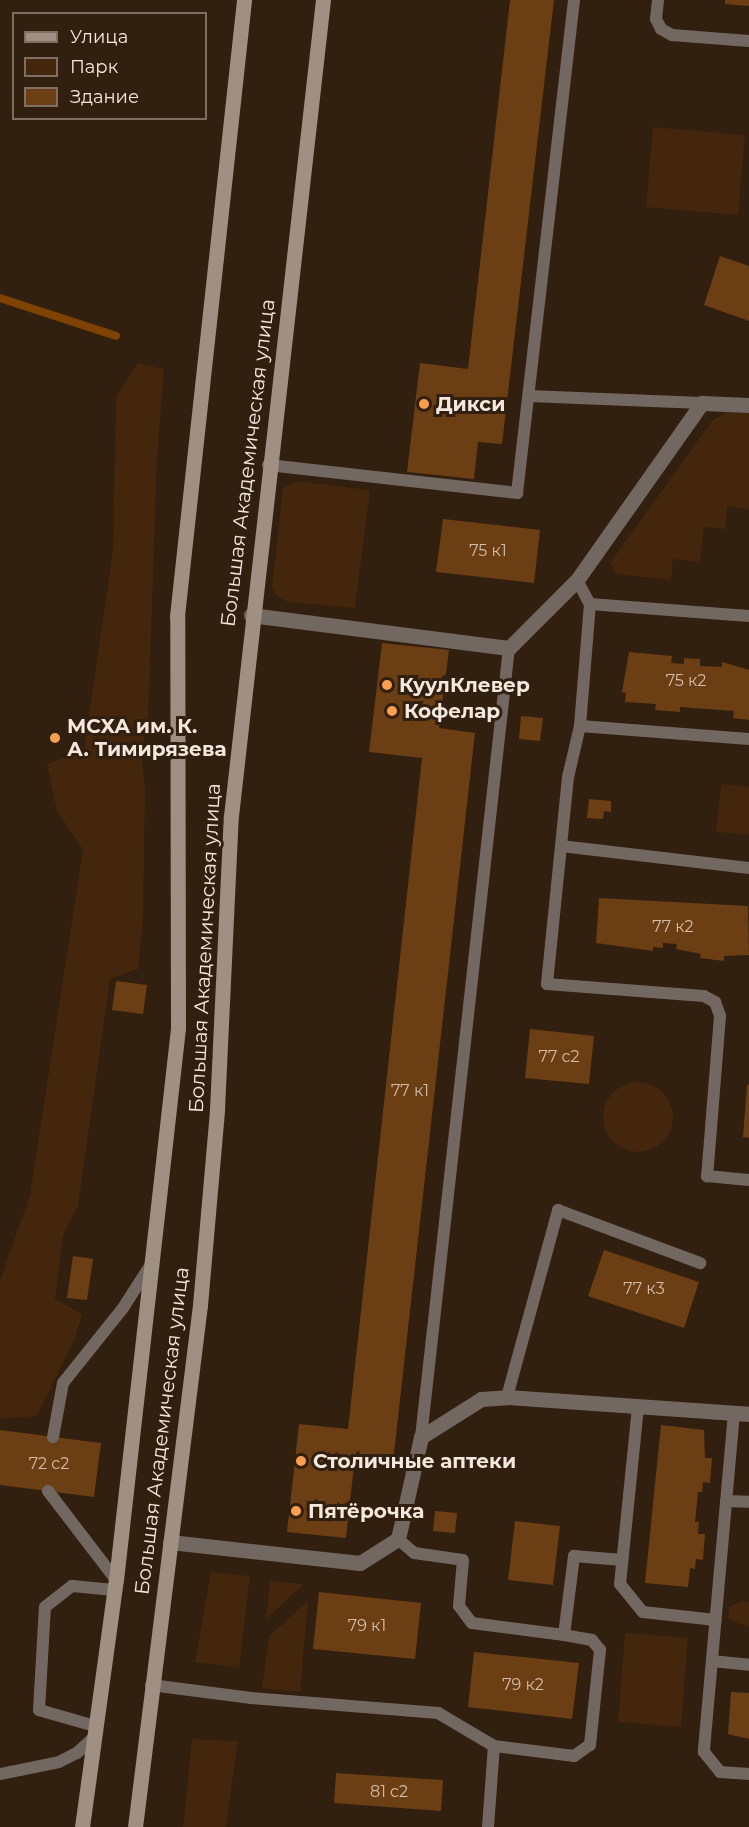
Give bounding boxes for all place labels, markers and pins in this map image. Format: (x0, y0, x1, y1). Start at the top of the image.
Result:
place label: Дикси (436, 392, 505, 416)
marker: Дикси (417, 397, 431, 411)
place label: КуулКлевер (399, 673, 530, 697)
marker: КуулКлевер (380, 678, 394, 692)
place label: Кофелар (404, 699, 500, 723)
marker: Кофелар (385, 704, 399, 718)
place label: МСХА им. К. А. Тимирязева (67, 714, 226, 761)
marker: МСХА им. К. А. Тимирязева (48, 731, 62, 745)
place label: Столичные аптеки (313, 1449, 516, 1473)
marker: Столичные аптеки (294, 1454, 308, 1468)
place label: Пятёрочка (308, 1499, 424, 1523)
marker: Пятёрочка (289, 1504, 303, 1518)

